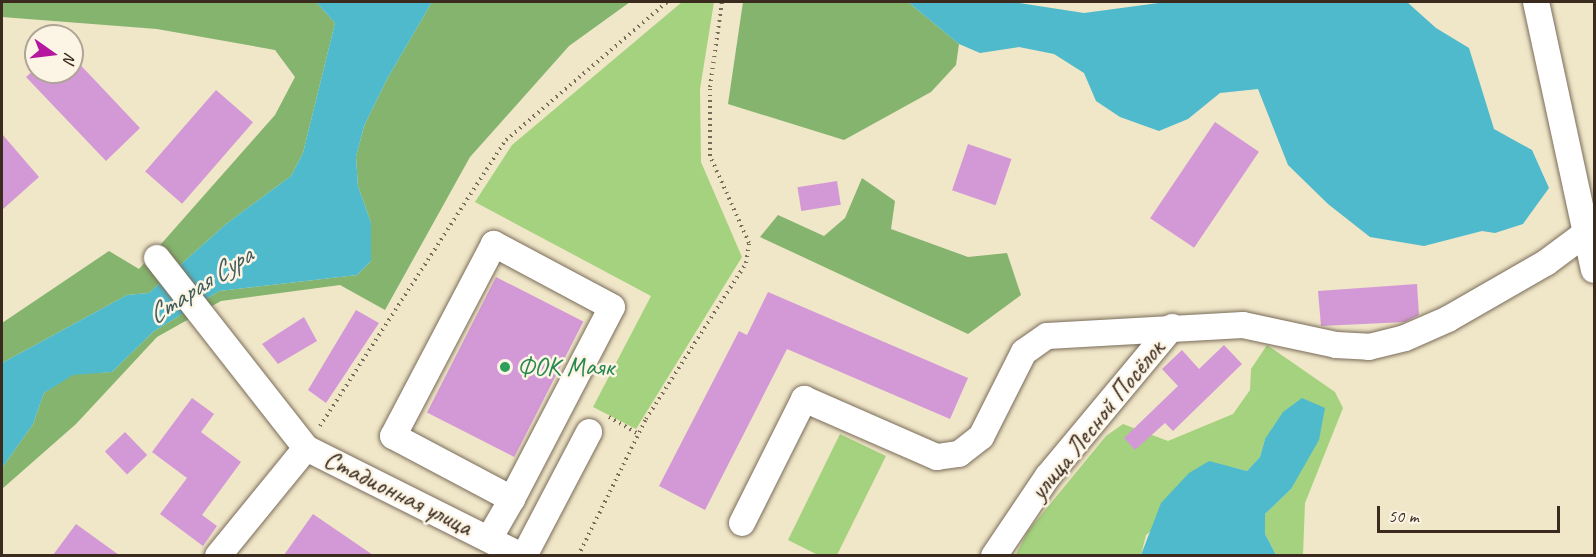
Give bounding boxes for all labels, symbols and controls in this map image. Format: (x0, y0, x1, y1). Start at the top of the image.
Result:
north arrow (24, 24, 84, 84)
text: N (59, 51, 80, 65)
water label: Старая Сура (141, 239, 259, 331)
street label: улица Лесной Посёлок (1023, 334, 1171, 506)
place label: ФОК Маяк (517, 351, 614, 383)
marker: ФОК Маяк (498, 360, 512, 374)
street label: Стадионная улица (317, 443, 479, 543)
scale bar (1380, 494, 1563, 532)
text: 50 m (1388, 505, 1419, 527)

